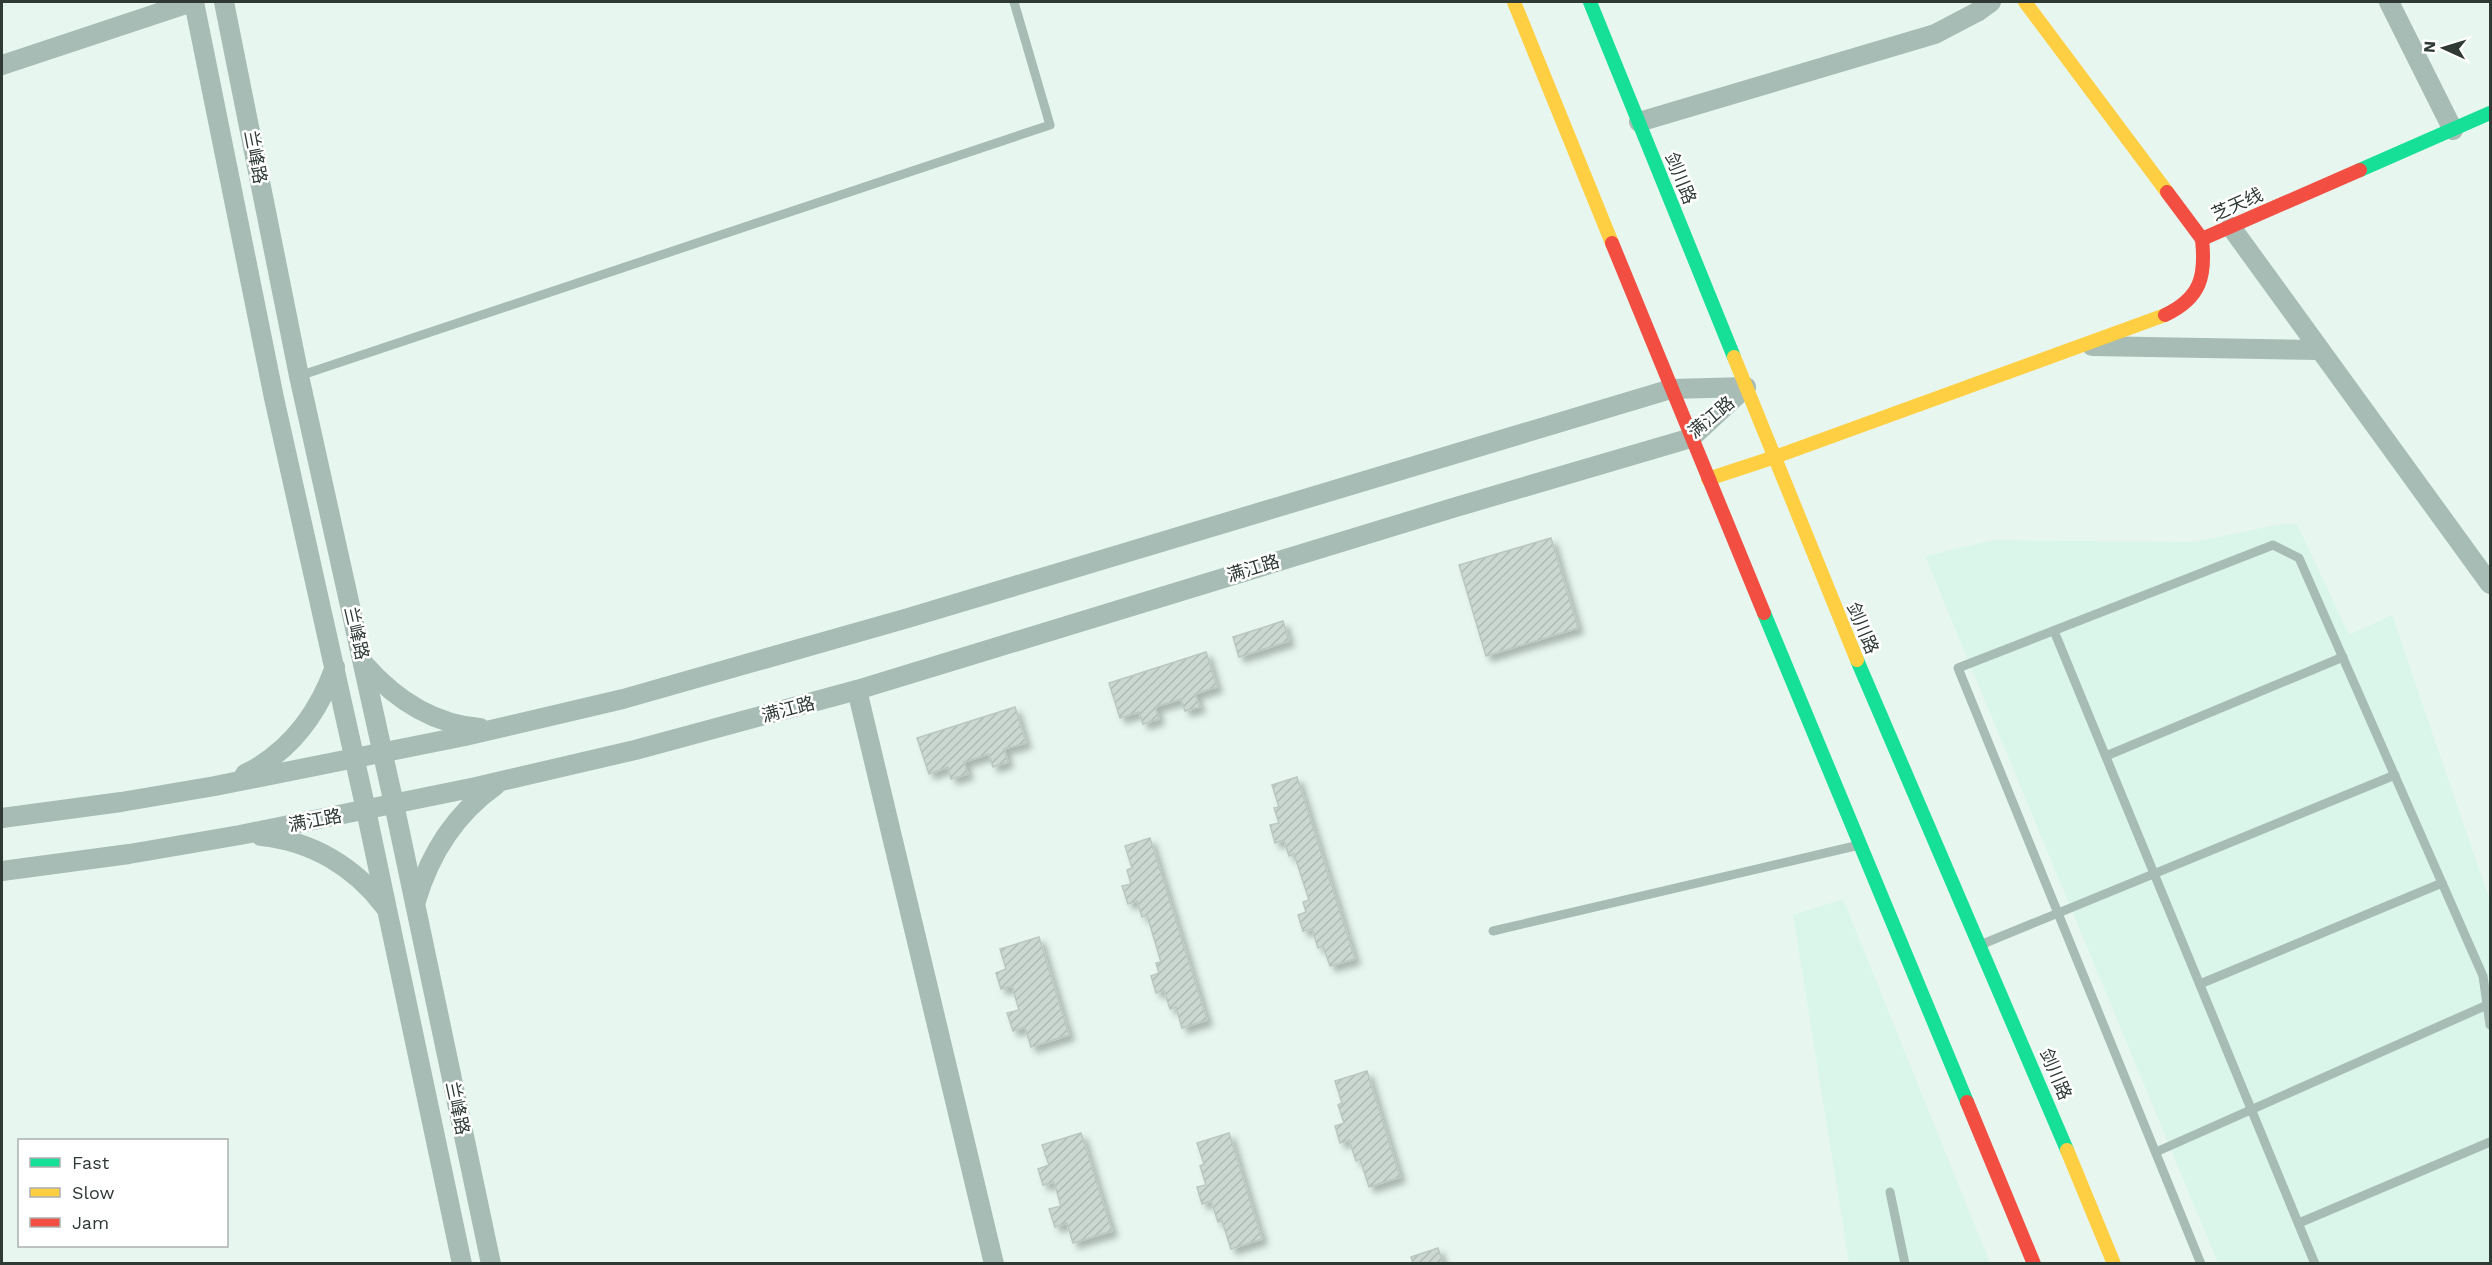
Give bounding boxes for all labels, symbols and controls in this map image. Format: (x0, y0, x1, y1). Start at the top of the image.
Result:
north arrow (2414, 18, 2474, 78)
text: N (2420, 40, 2439, 54)
street label: 兰峰路 (241, 128, 271, 186)
street label: 剑川路 (1661, 149, 1701, 207)
street label: 芝天线 (2208, 183, 2266, 225)
street label: 满江路 (1684, 392, 1738, 442)
street label: 满江路 (1224, 550, 1282, 586)
street label: 剑川路 (1843, 599, 1883, 657)
street label: 兰峰路 (341, 604, 373, 662)
street label: 满江路 (759, 692, 817, 726)
street label: 满江路 (286, 805, 344, 835)
street label: 剑川路 (2036, 1045, 2076, 1103)
street label: 兰峰路 (442, 1079, 474, 1137)
legend (18, 1139, 228, 1247)
text: Fast (72, 1152, 110, 1173)
text: Slow (72, 1182, 115, 1203)
text: Jam (72, 1212, 109, 1233)

